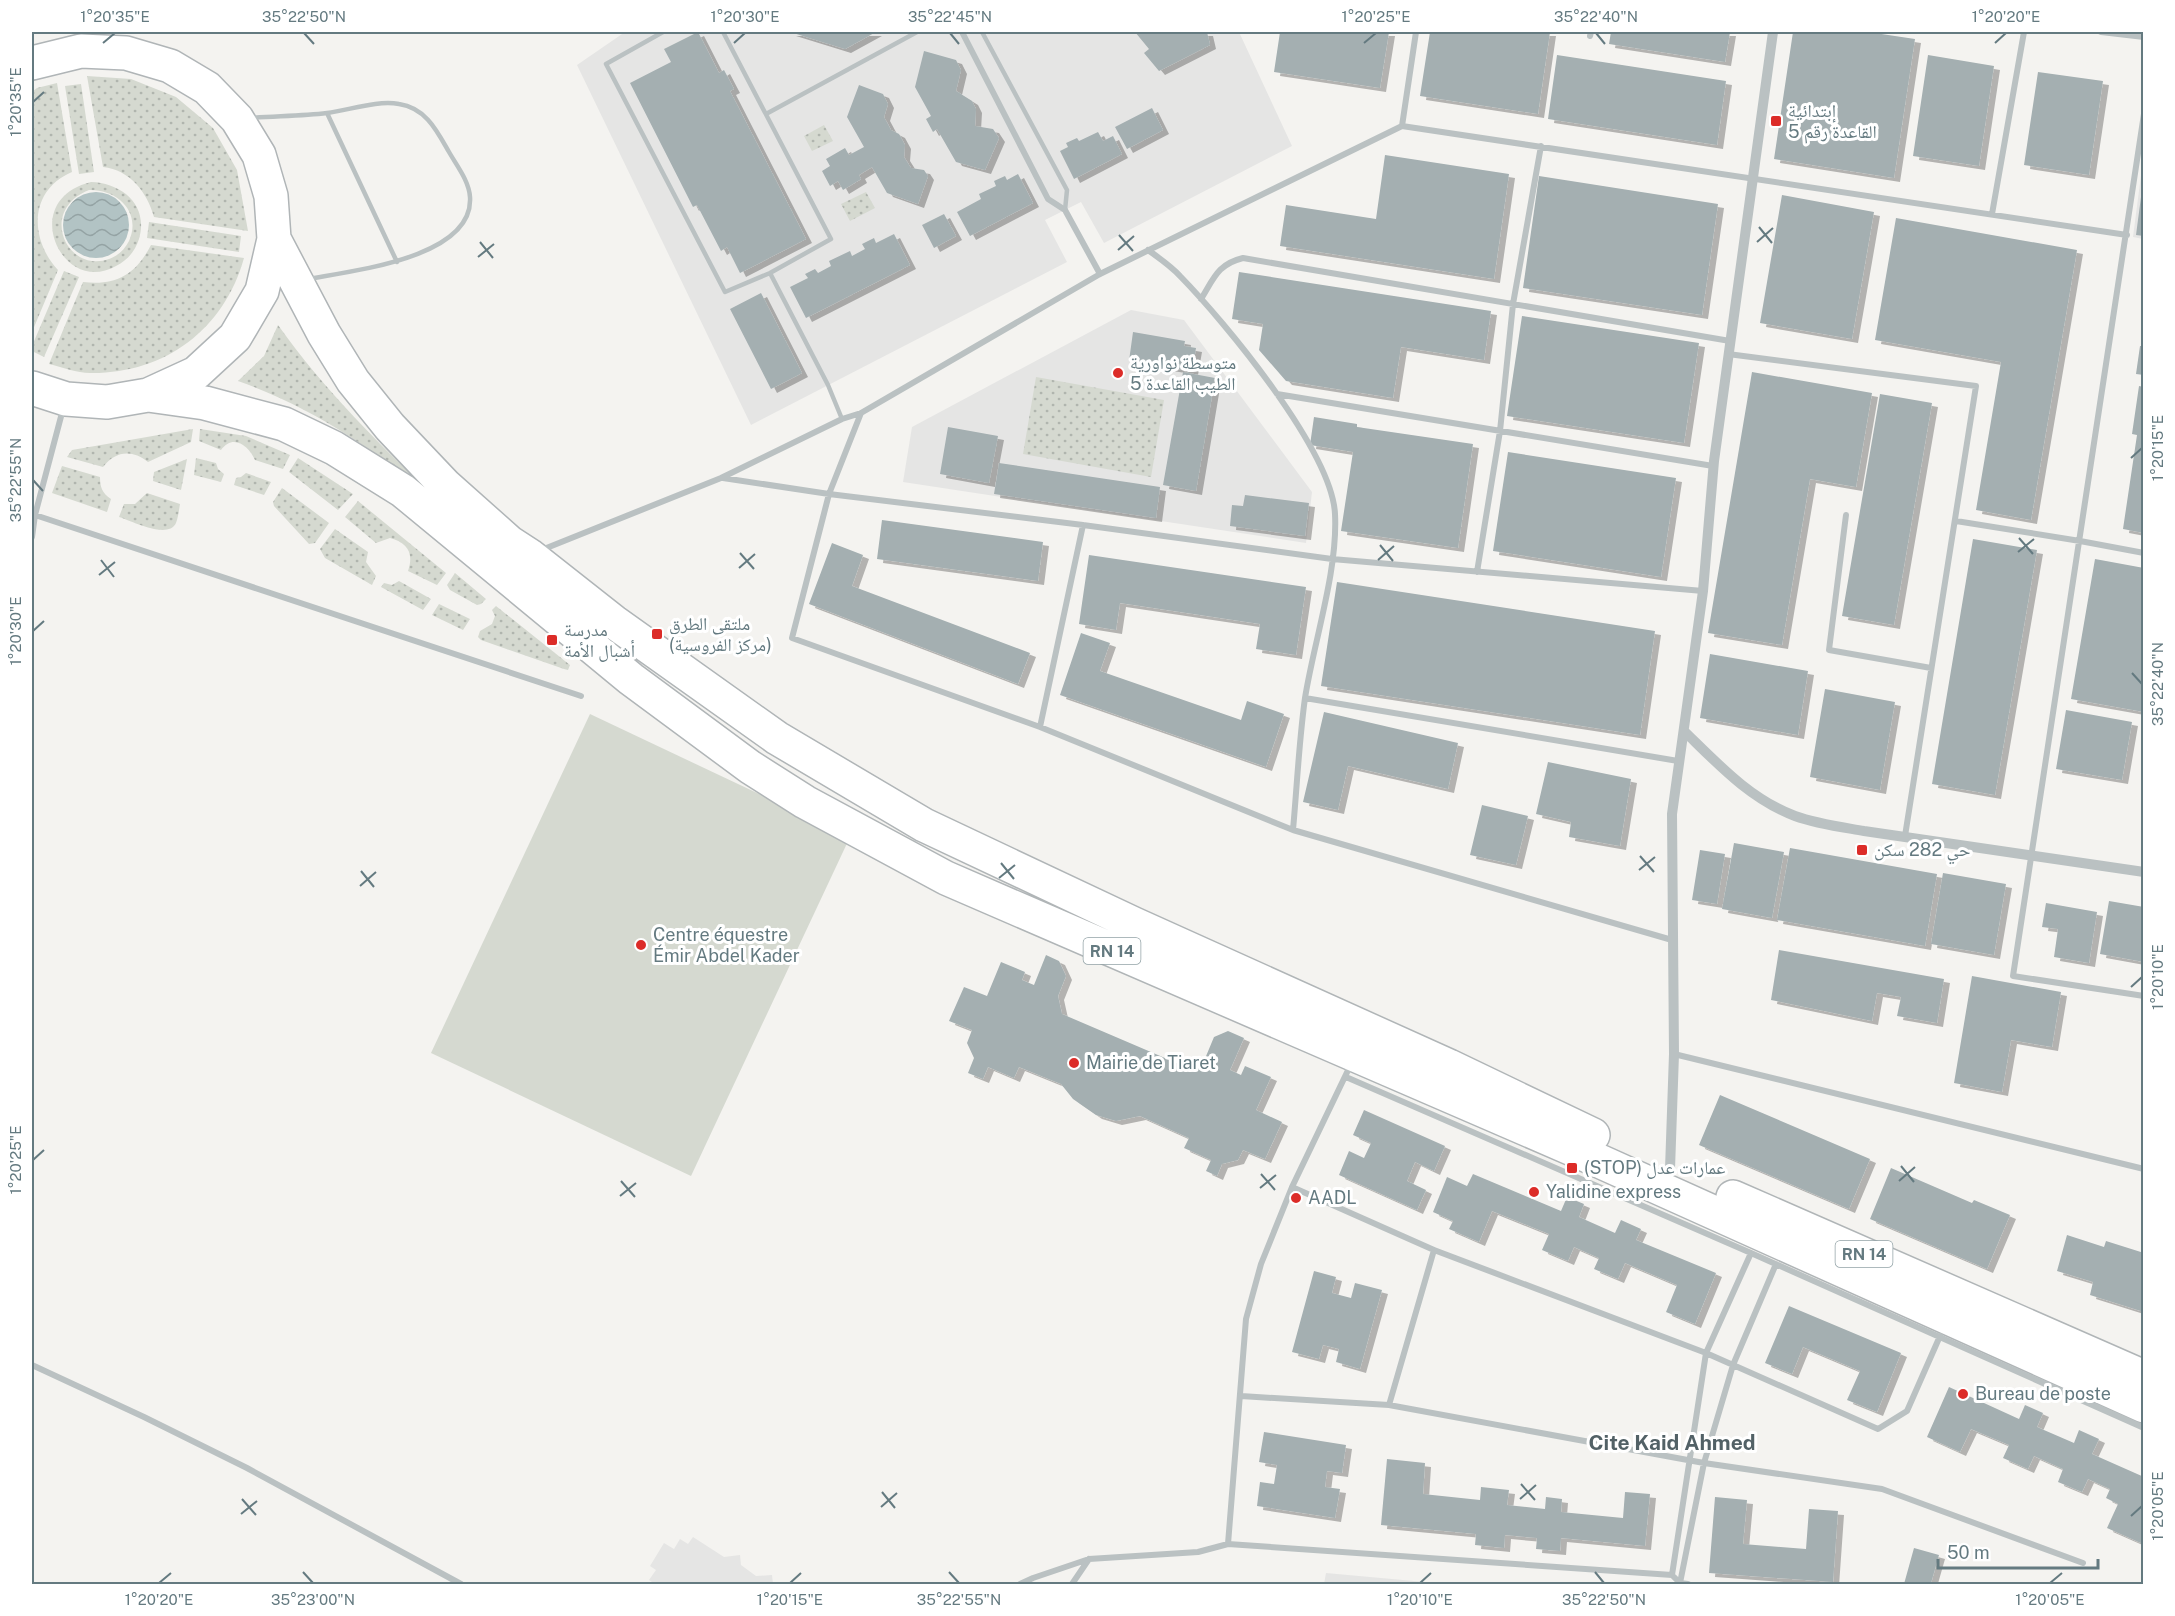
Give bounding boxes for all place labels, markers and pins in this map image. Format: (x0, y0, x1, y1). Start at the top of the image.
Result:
place label: إبتدائية القاعدة رقم 5 (1788, 100, 1877, 144)
marker: إبتدائية القاعدة رقم 5 (1769, 114, 1783, 128)
place label: متوسطة نواورية الطيب القاعدة 5 (1130, 352, 1236, 395)
marker: متوسطة نواورية الطيب القاعدة 5 (1111, 366, 1125, 380)
place label: ملتقى الطرق (مركز الفروسية) (669, 613, 772, 655)
place label: مدرسة أشبال الأمة (564, 619, 635, 662)
marker: ملتقى الطرق (مركز الفروسية) (650, 627, 664, 641)
marker: مدرسة أشبال الأمة (545, 633, 559, 647)
place label: حي 282 سكن (1874, 839, 1970, 865)
marker: حي 282 سكن (1855, 843, 1869, 857)
place label: Centre équestre Émir Abdel Kader (653, 924, 800, 966)
marker: Centre équestre Émir Abdel Kader (634, 938, 648, 952)
place label: Mairie de Tiaret (1086, 1052, 1216, 1073)
marker: Mairie de Tiaret (1067, 1056, 1081, 1070)
place label: (STOP) عمارات عدل (1584, 1157, 1725, 1179)
marker: (STOP) عمارات عدل (1565, 1161, 1579, 1175)
place label: Yalidine express (1546, 1181, 1681, 1202)
marker: Yalidine express (1527, 1185, 1541, 1199)
place label: AADL (1308, 1187, 1357, 1208)
marker: AADL (1289, 1191, 1303, 1205)
place label: Bureau de poste (1975, 1383, 2111, 1404)
marker: Bureau de poste (1956, 1387, 1970, 1401)

